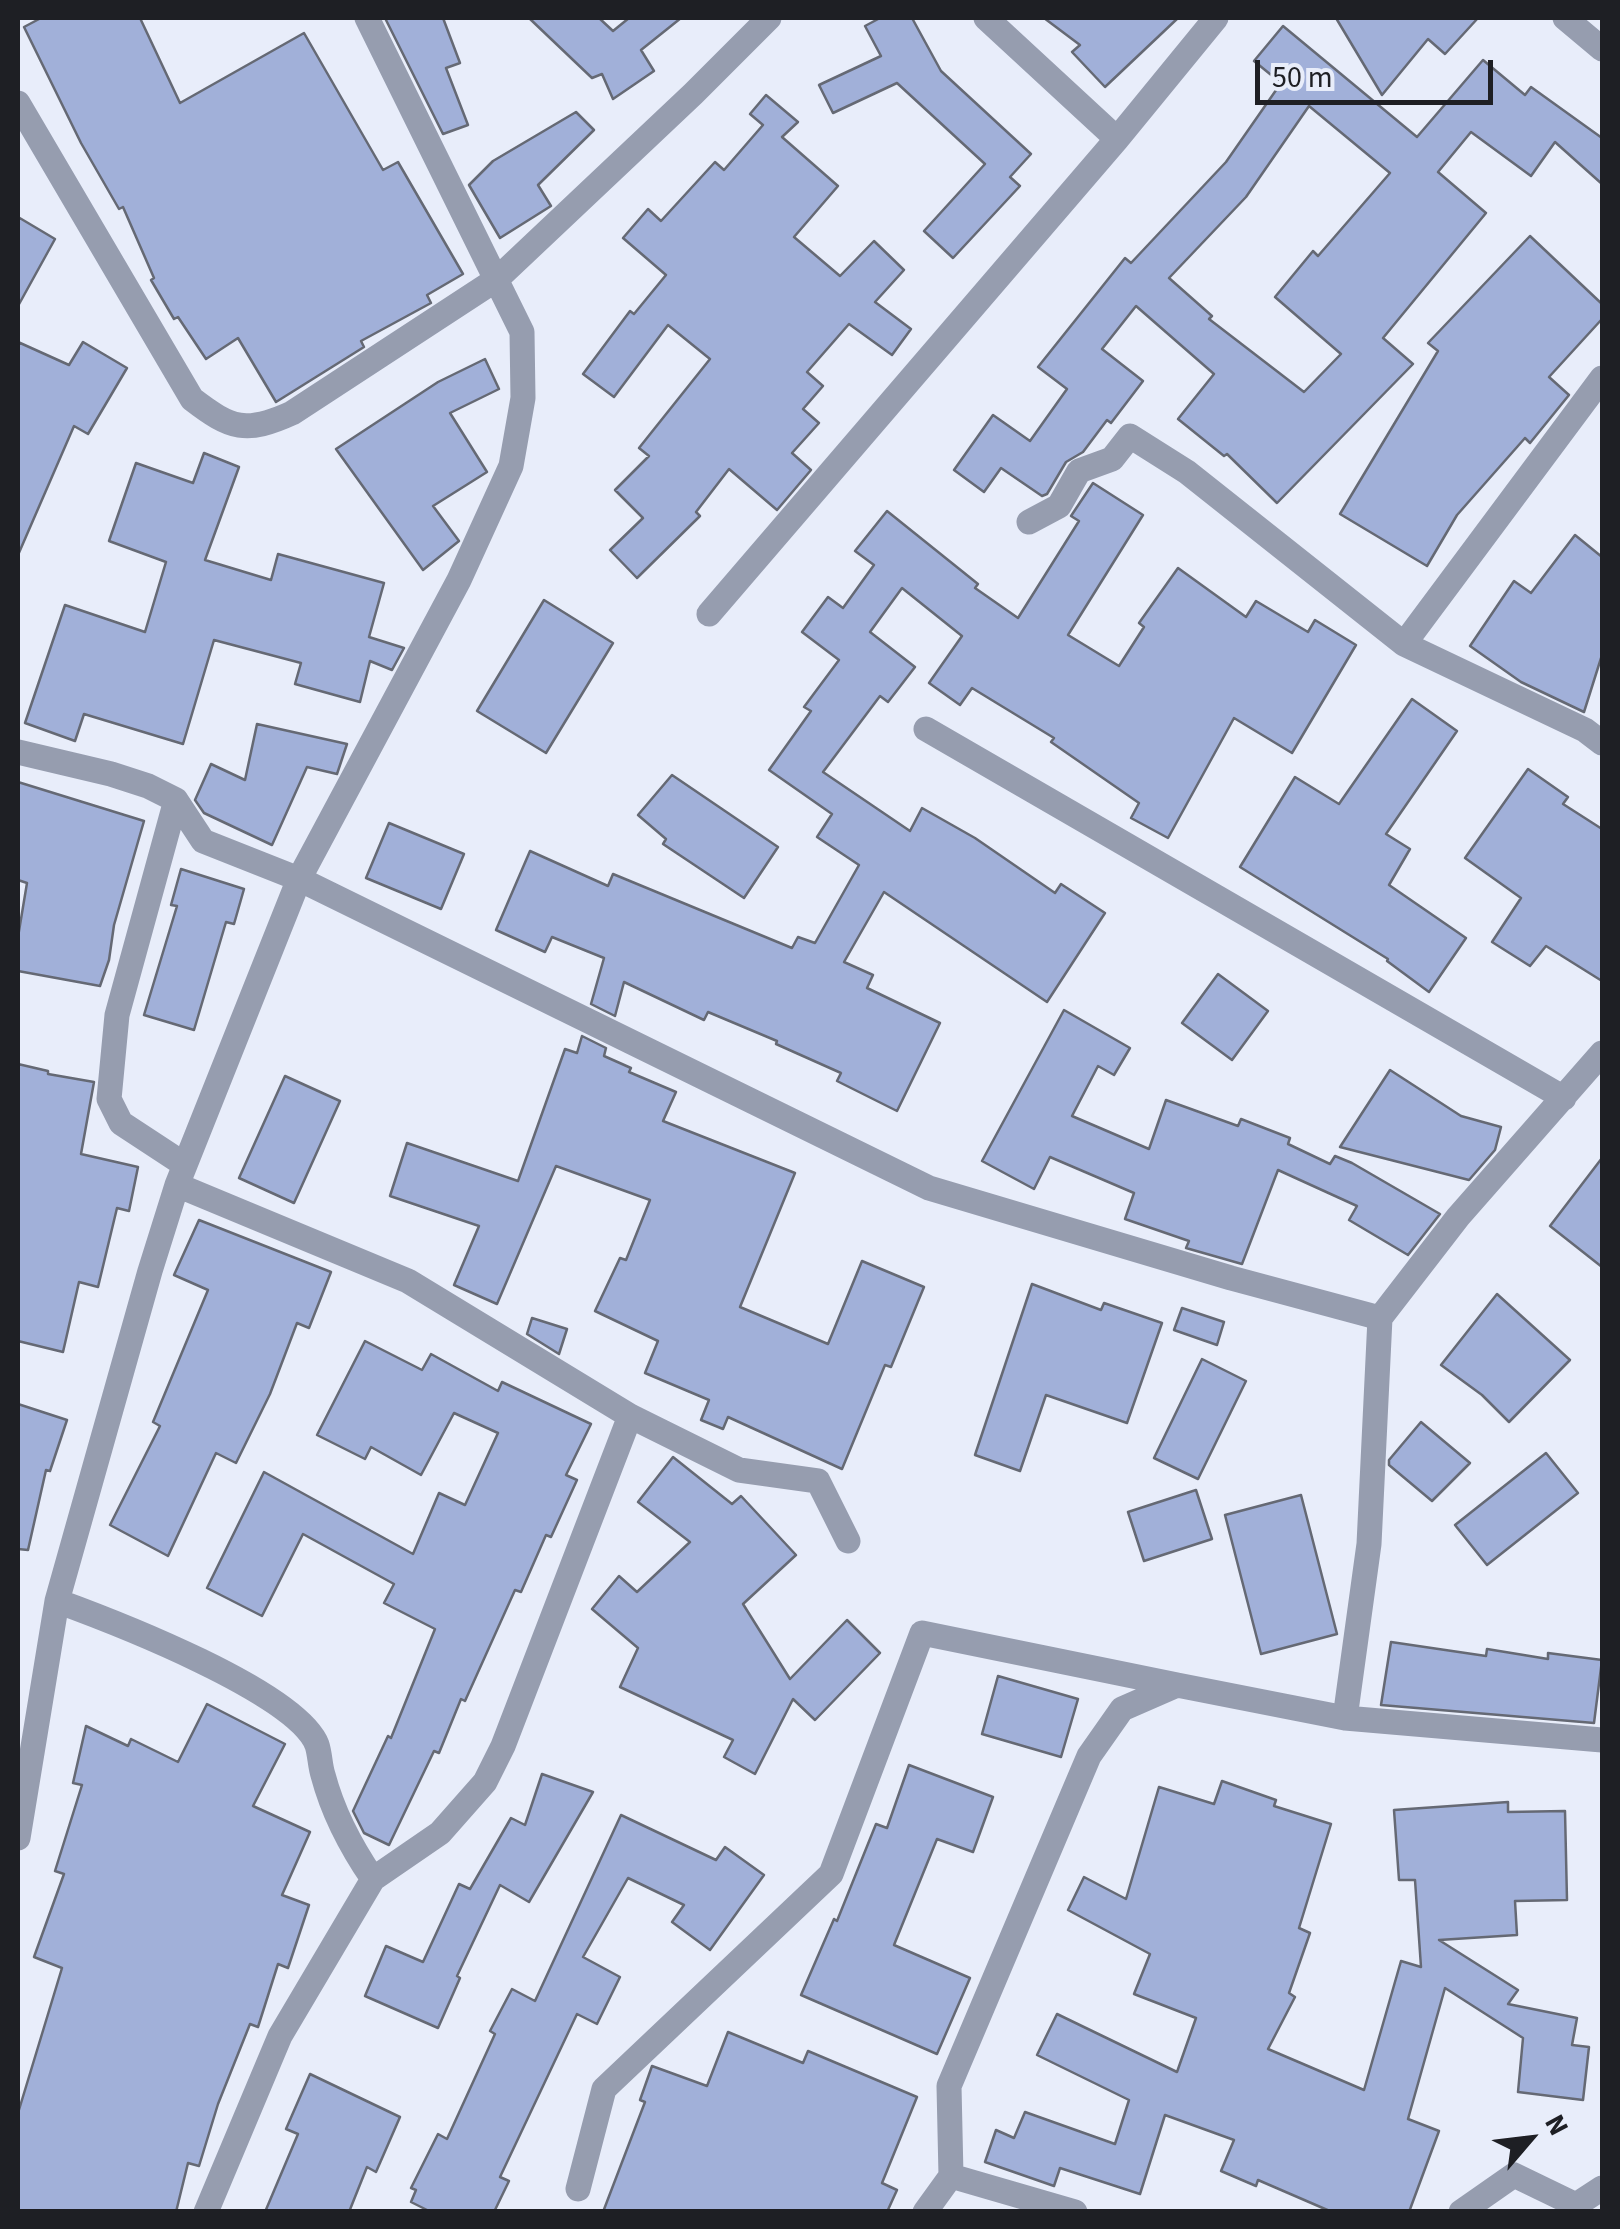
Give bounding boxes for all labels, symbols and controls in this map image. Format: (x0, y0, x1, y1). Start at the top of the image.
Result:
scale bar (1260, 40, 1498, 102)
text: 50 m (1272, 56, 1333, 99)
north arrow (1480, 2089, 1580, 2189)
text: N (1534, 2107, 1579, 2143)

